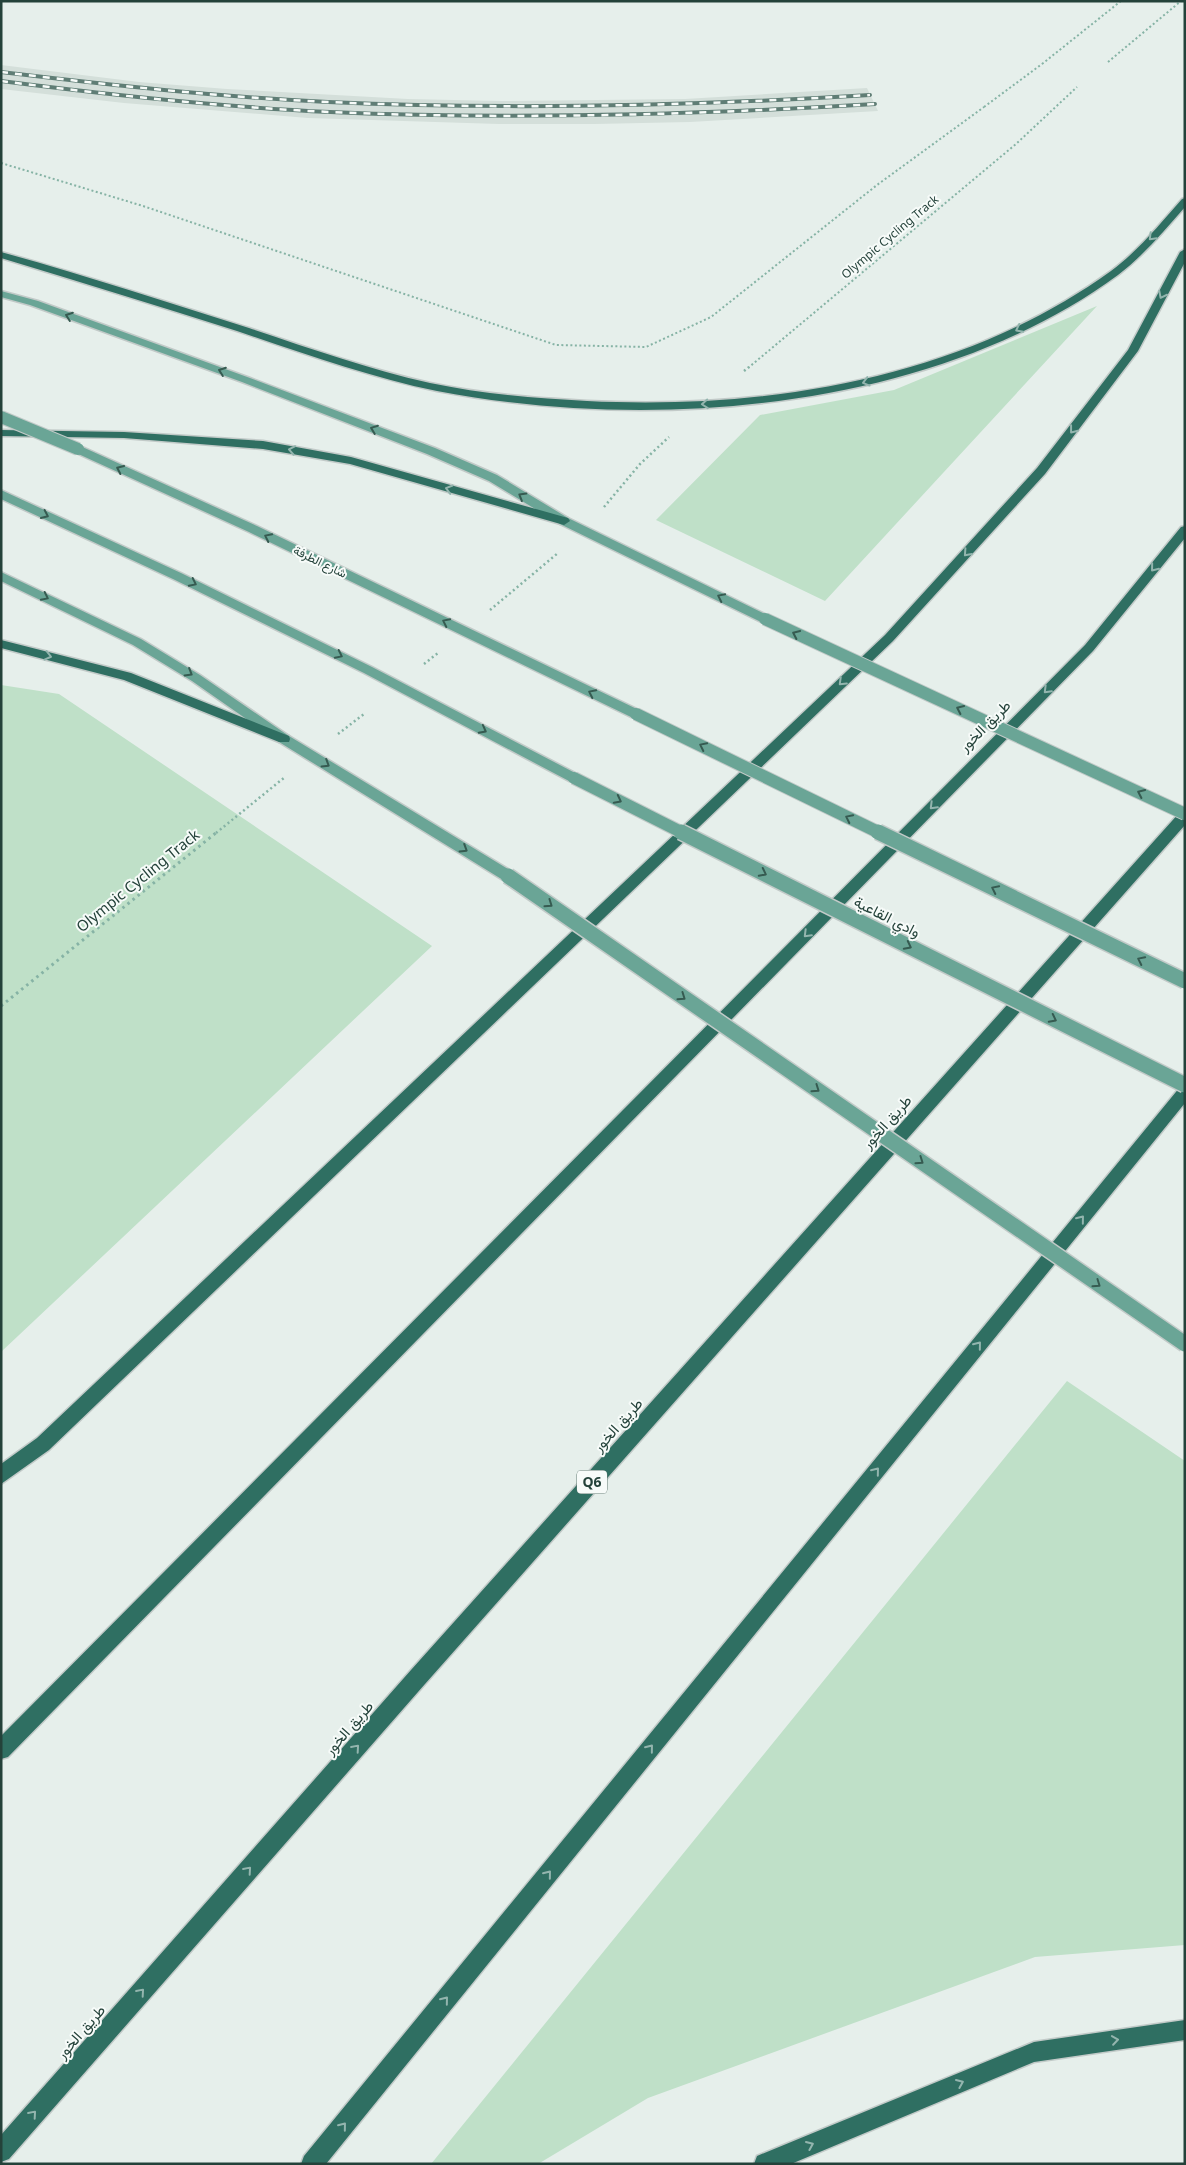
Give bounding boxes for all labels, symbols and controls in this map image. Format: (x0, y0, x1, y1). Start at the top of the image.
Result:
street label: Olympic Cycling Track (837, 190, 942, 282)
one-way arrow (1149, 231, 1158, 240)
one-way arrow (1158, 290, 1168, 299)
one-way arrow (66, 312, 74, 322)
one-way arrow (1015, 323, 1024, 333)
one-way arrow (219, 367, 227, 377)
one-way arrow (862, 376, 870, 386)
one-way arrow (701, 398, 709, 409)
one-way arrow (1070, 424, 1079, 434)
one-way arrow (370, 425, 379, 435)
one-way arrow (287, 446, 296, 456)
one-way arrow (117, 465, 126, 475)
one-way arrow (446, 484, 454, 494)
one-way arrow (518, 492, 527, 502)
one-way arrow (40, 508, 49, 518)
one-way arrow (264, 532, 273, 543)
street label: شارع الطرفة (290, 541, 350, 583)
one-way arrow (964, 547, 973, 556)
one-way arrow (1151, 562, 1160, 571)
one-way arrow (188, 577, 197, 587)
one-way arrow (40, 591, 49, 601)
one-way arrow (717, 593, 726, 604)
one-way arrow (442, 618, 451, 628)
one-way arrow (792, 629, 801, 640)
one-way arrow (333, 649, 342, 659)
one-way arrow (44, 650, 53, 661)
one-way arrow (183, 666, 192, 676)
one-way arrow (839, 676, 848, 685)
one-way arrow (1044, 684, 1053, 693)
one-way arrow (589, 689, 598, 699)
street label: طريق الخور (953, 695, 1015, 757)
one-way arrow (956, 705, 965, 716)
one-way arrow (477, 724, 486, 734)
one-way arrow (699, 742, 708, 753)
one-way arrow (320, 758, 329, 767)
one-way arrow (1137, 790, 1146, 800)
one-way arrow (613, 794, 622, 804)
one-way arrow (930, 800, 939, 809)
one-way arrow (845, 813, 854, 824)
street label: Olympic Cycling Track (72, 824, 203, 936)
one-way arrow (459, 843, 468, 853)
one-way arrow (758, 867, 767, 877)
one-way arrow (991, 885, 1000, 895)
street label: وادي القاعية (849, 891, 924, 945)
one-way arrow (543, 898, 552, 907)
one-way arrow (804, 928, 813, 937)
one-way arrow (903, 940, 912, 950)
one-way arrow (1137, 956, 1146, 966)
one-way arrow (676, 991, 686, 1000)
one-way arrow (1048, 1013, 1057, 1023)
one-way arrow (810, 1083, 820, 1092)
street label: طريق الخور (856, 1090, 917, 1154)
one-way arrow (914, 1155, 924, 1164)
one-way arrow (1076, 1216, 1084, 1225)
one-way arrow (1091, 1278, 1101, 1287)
one-way arrow (973, 1342, 981, 1351)
street label: طريق الخور (587, 1393, 648, 1457)
one-way arrow (870, 1468, 878, 1477)
road number: Q6 (577, 1470, 607, 1494)
street label: طريق الخور (319, 1696, 378, 1760)
one-way arrow (645, 1744, 654, 1753)
one-way arrow (350, 1745, 359, 1754)
one-way arrow (242, 1867, 251, 1876)
one-way arrow (542, 1870, 551, 1879)
one-way arrow (135, 1989, 144, 1998)
one-way arrow (440, 1996, 449, 2005)
street label: طريق الخور (51, 2000, 110, 2064)
one-way arrow (1112, 2035, 1120, 2046)
one-way arrow (955, 2078, 964, 2089)
one-way arrow (28, 2111, 37, 2120)
one-way arrow (337, 2123, 345, 2132)
one-way arrow (805, 2141, 814, 2151)

